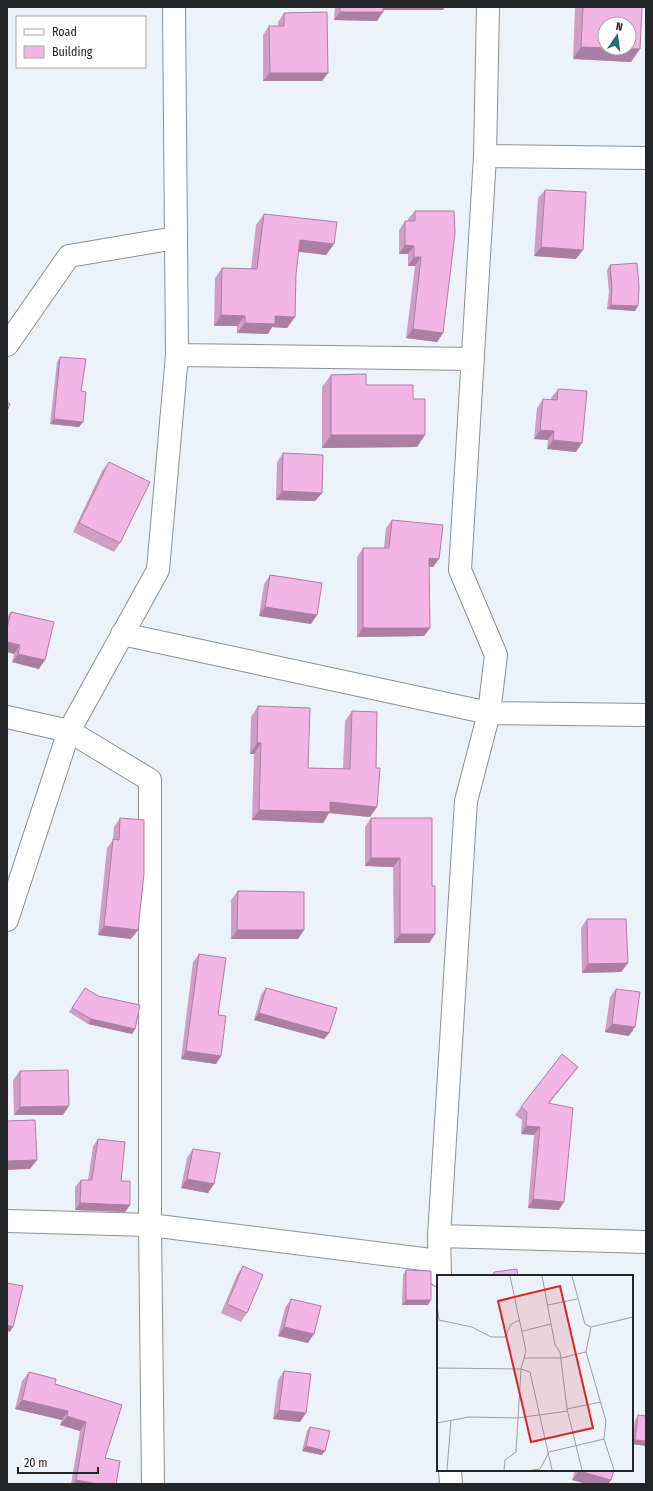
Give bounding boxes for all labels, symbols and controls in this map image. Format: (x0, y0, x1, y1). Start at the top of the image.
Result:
legend (16, 16, 146, 68)
north arrow (597, 16, 637, 56)
text: N (614, 20, 624, 34)
text: Road (52, 25, 77, 39)
text: Building (52, 45, 93, 59)
inset map (437, 1275, 633, 1471)
scale bar (18, 1449, 98, 1475)
text: 20 m (24, 1456, 48, 1470)

